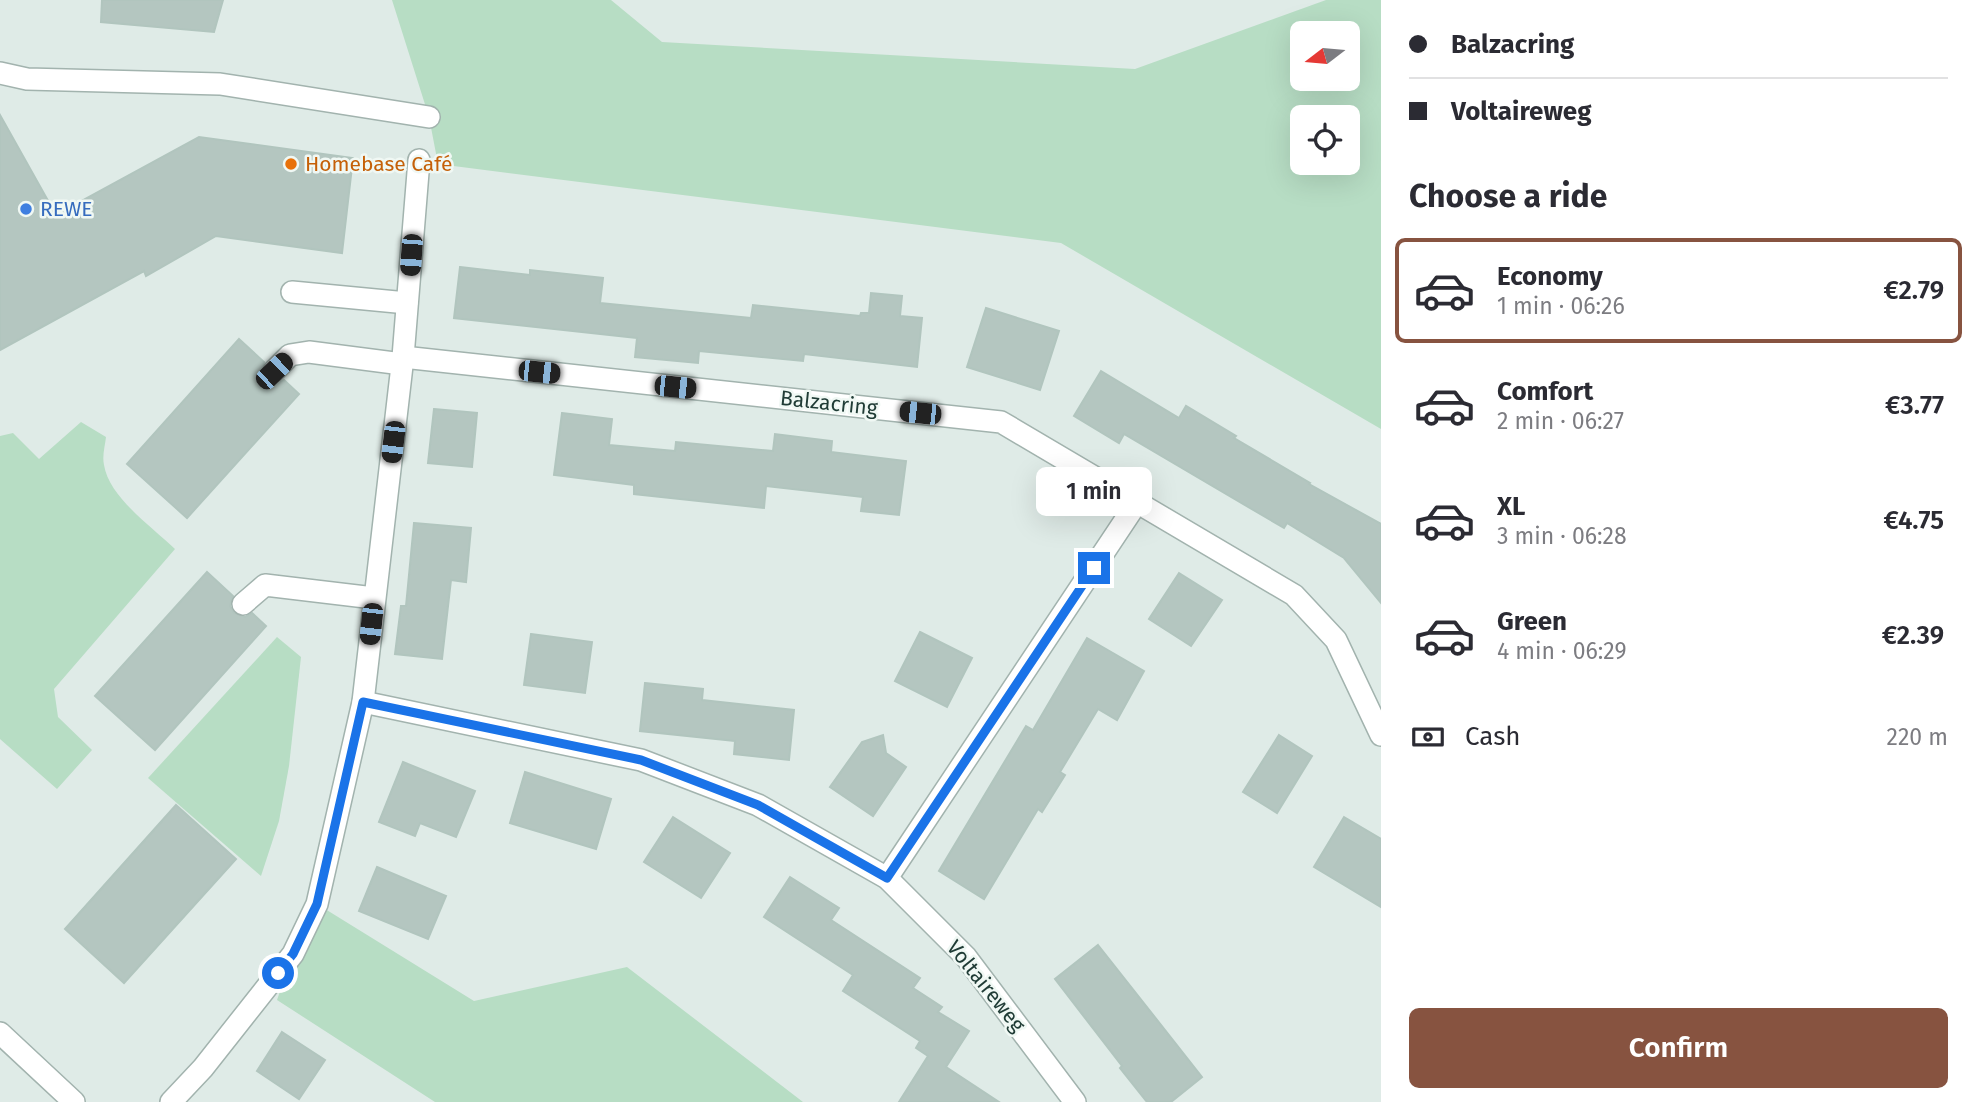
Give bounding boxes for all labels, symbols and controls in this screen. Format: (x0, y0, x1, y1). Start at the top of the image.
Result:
north arrow (1290, 21, 1360, 91)
map controls (1290, 21, 1360, 175)
text: Balzacring (1451, 29, 1574, 60)
text: Voltaireweg (1451, 96, 1592, 127)
button: locate (1290, 105, 1360, 175)
place label: Homebase Café (305, 151, 453, 177)
marker: Homebase Café (283, 156, 299, 172)
text: Choose a ride (1409, 177, 1607, 215)
place label: REWE (40, 196, 93, 222)
marker: REWE (18, 201, 34, 217)
car (400, 233, 423, 277)
icon: car (1413, 259, 1476, 322)
text: Economy (1497, 261, 1603, 292)
text: €2.79 (1883, 275, 1944, 306)
text: 1 min · 06:26 (1497, 292, 1625, 320)
car (252, 349, 297, 393)
car (518, 359, 561, 385)
car (654, 374, 697, 400)
icon: car (1413, 374, 1476, 437)
text: Comfort (1497, 376, 1593, 407)
street label: Balzacring (779, 385, 879, 421)
text: €3.77 (1885, 390, 1944, 421)
car (899, 400, 942, 426)
text: 2 min · 06:27 (1497, 407, 1624, 435)
car (381, 420, 406, 464)
callout: 1 min (1036, 466, 1152, 516)
text: 1 min (1066, 477, 1122, 505)
icon: car (1413, 489, 1476, 552)
text: XL (1497, 491, 1525, 522)
text: €4.75 (1883, 505, 1944, 536)
text: 3 min · 06:28 (1497, 522, 1627, 550)
route end (1078, 552, 1110, 584)
car (359, 602, 384, 646)
icon: car (1413, 604, 1476, 667)
text: Green (1497, 606, 1567, 637)
text: €2.39 (1882, 620, 1944, 651)
text: 4 min · 06:29 (1497, 637, 1627, 665)
icon: cash (1409, 718, 1447, 756)
text: Cash (1465, 721, 1521, 752)
text: 220 m (1887, 723, 1948, 751)
street label: Voltaireweg (941, 935, 1031, 1037)
route start (262, 957, 294, 989)
button: Confirm (1409, 1008, 1948, 1088)

